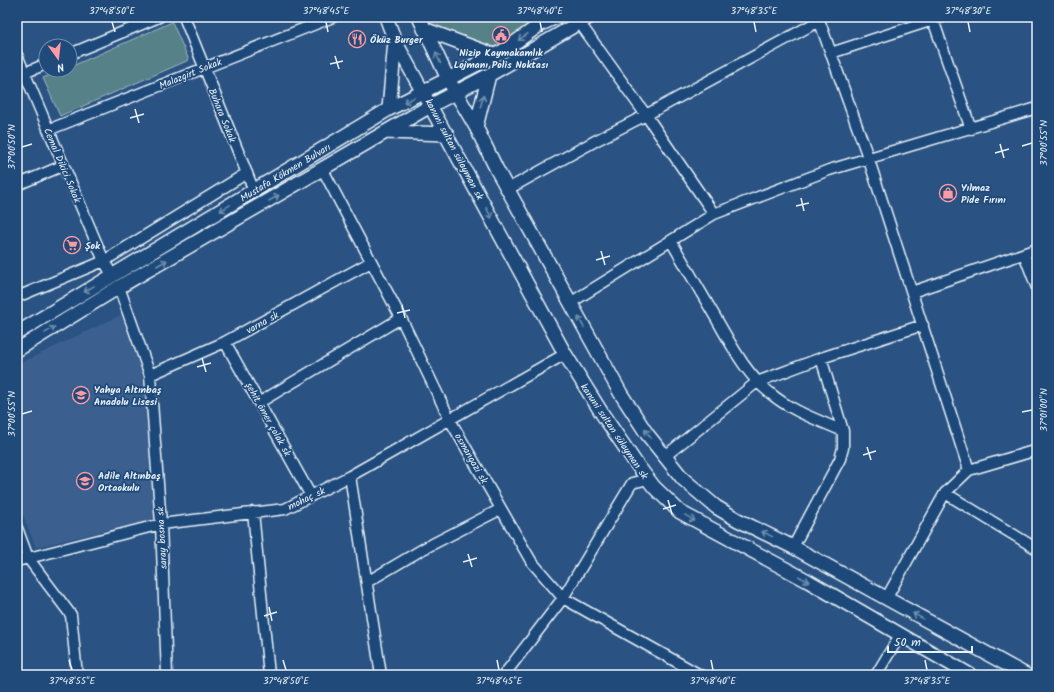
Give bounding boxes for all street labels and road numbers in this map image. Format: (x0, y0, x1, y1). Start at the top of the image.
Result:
street label: Malazgirt Sokak (157, 54, 224, 94)
street label: Buhara Sokak (204, 86, 240, 145)
street label: kanuni sultan sülayman sk (421, 96, 488, 203)
street label: Cemal Dikici Sokak (39, 125, 85, 206)
street label: Mustafa Kökmen Bulvarı (237, 139, 334, 206)
street label: varna sk (243, 307, 282, 338)
street label: şehit ömer çolak sk (241, 380, 295, 460)
street label: kanuni sultan sülayman sk (576, 380, 652, 483)
street label: osmangazi sk (450, 430, 492, 487)
street label: mohaç sk (285, 483, 328, 515)
street label: saray bosna sk (152, 506, 172, 570)

